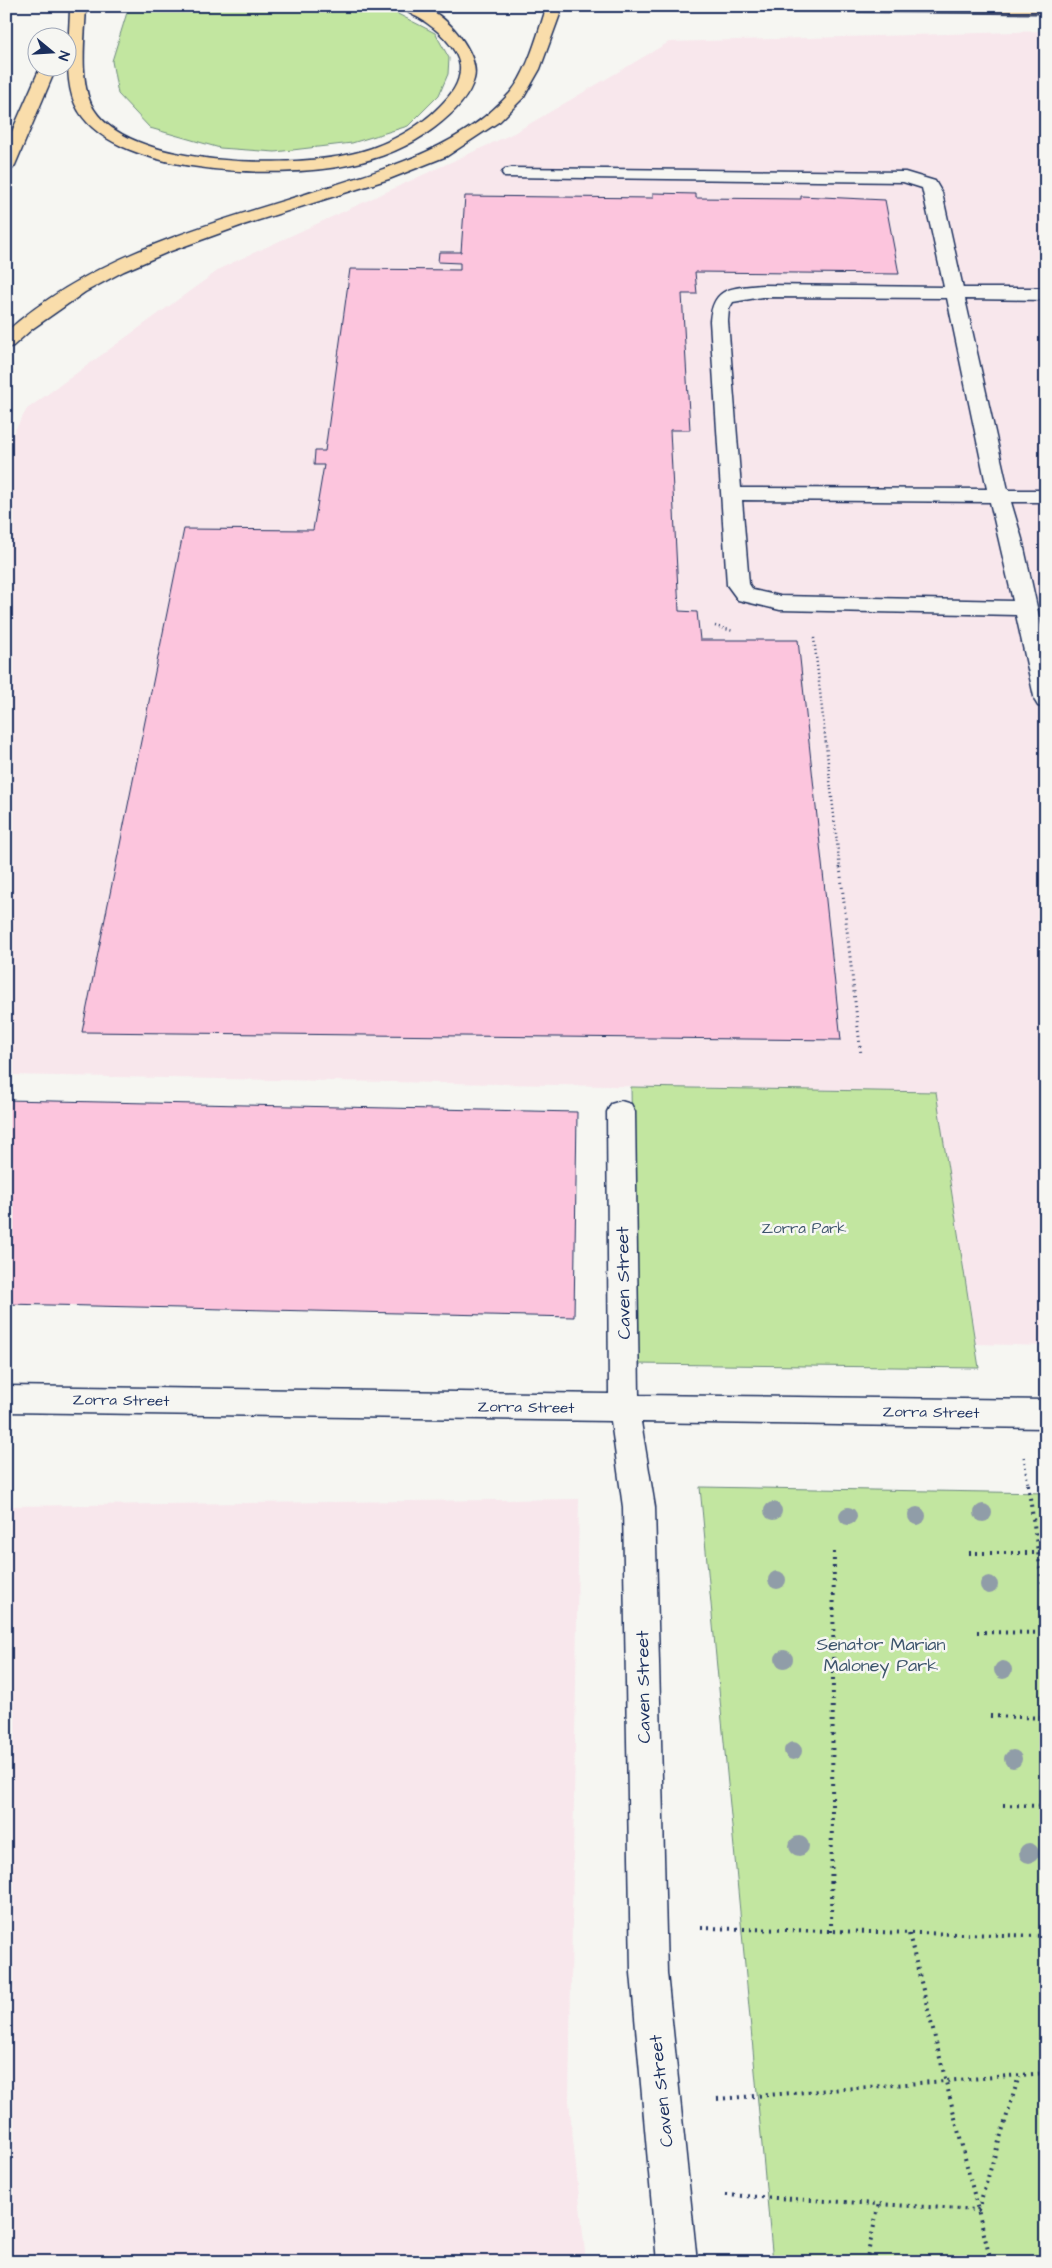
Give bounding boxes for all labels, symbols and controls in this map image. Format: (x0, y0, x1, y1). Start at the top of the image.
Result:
north arrow (28, 28, 78, 78)
text: N (52, 48, 74, 63)
park label: Zorra Park (761, 1218, 847, 1239)
street label: Caven Street (610, 1226, 637, 1340)
street label: Zorra Street (72, 1389, 170, 1412)
street label: Zorra Street (477, 1396, 575, 1419)
street label: Zorra Street (882, 1401, 980, 1424)
street label: Caven Street (630, 1630, 657, 1744)
park label: Senator Marian Maloney Park (817, 1632, 945, 1679)
street label: Caven Street (643, 2033, 680, 2148)

